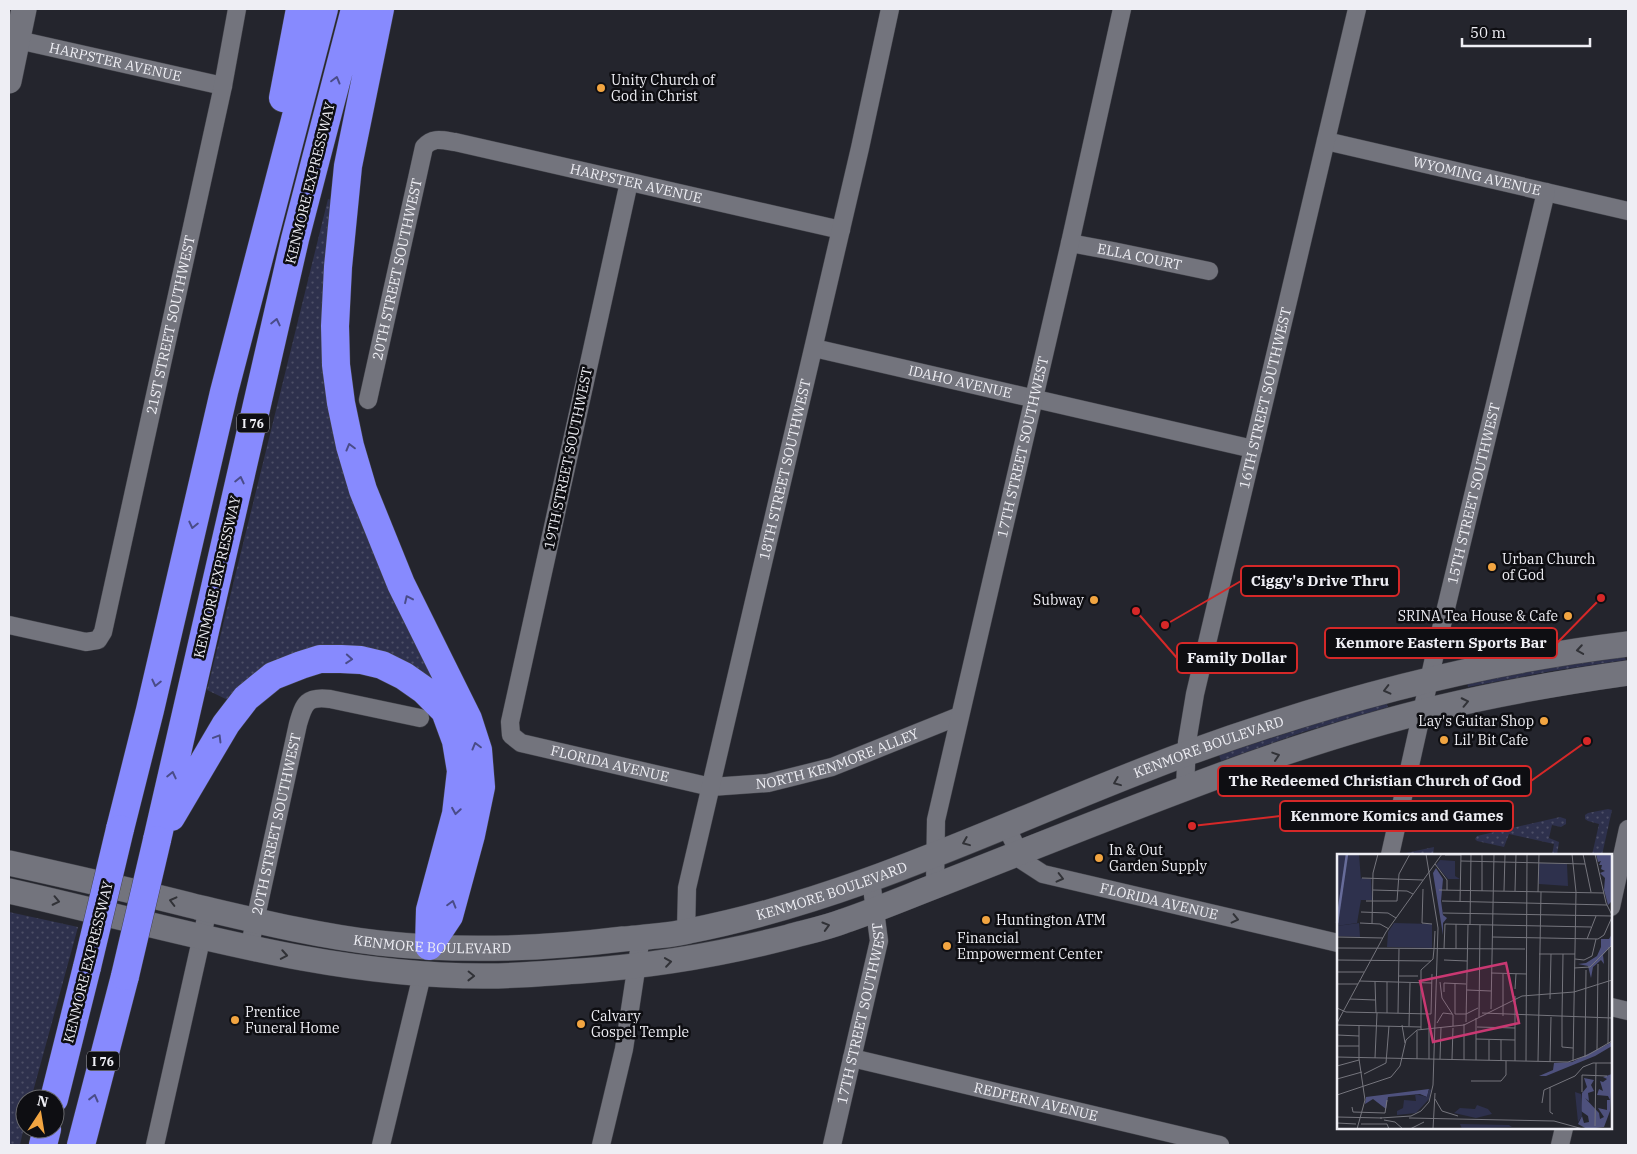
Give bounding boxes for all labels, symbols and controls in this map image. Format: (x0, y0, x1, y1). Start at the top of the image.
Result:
scale bar (1462, 15, 1590, 47)
text: 50 m (1470, 23, 1506, 42)
street label: HARPSTER AVENUE (48, 38, 183, 85)
place label: Unity Church of God in Christ (611, 71, 716, 105)
one-way arrow (331, 76, 341, 84)
marker: Unity Church of God in Christ (595, 82, 607, 94)
street label: KENMORE EXPRESSWAY (281, 100, 339, 266)
street label: WYOMING AVENUE (1411, 152, 1543, 200)
street label: HARPSTER AVENUE (568, 159, 704, 207)
street label: 20TH STREET SOUTHWEST (368, 177, 426, 362)
street label: 21ST STREET SOUTHWEST (142, 234, 199, 416)
street label: ELLA COURT (1096, 239, 1184, 274)
street label: 16TH STREET SOUTHWEST (1235, 305, 1295, 490)
one-way arrow (270, 318, 281, 327)
street label: 17TH STREET SOUTHWEST (993, 354, 1052, 539)
street label: IDAHO AVENUE (907, 361, 1014, 402)
street label: 19TH STREET SOUTHWEST (540, 365, 596, 551)
street label: 18TH STREET SOUTHWEST (755, 377, 815, 562)
street label: 15TH STREET SOUTHWEST (1443, 401, 1504, 586)
road number: I 76 (237, 413, 269, 432)
one-way arrow (346, 443, 356, 451)
one-way arrow (234, 476, 245, 485)
street label: KENMORE EXPRESSWAY (190, 494, 244, 660)
one-way arrow (188, 521, 199, 530)
place label: Urban Church of God (1502, 550, 1596, 584)
marker: Urban Church of God (1486, 561, 1498, 573)
callout: Ciggy's Drive Thru (1241, 566, 1399, 596)
text: Ciggy's Drive Thru (1251, 571, 1389, 590)
place label: Subway (1033, 591, 1085, 609)
marker: Subway (1088, 594, 1100, 606)
one-way arrow (404, 595, 414, 604)
place label: SRINA Tea House & Cafe (1398, 607, 1558, 625)
marker: SRINA Tea House & Cafe (1562, 610, 1574, 622)
callout: Kenmore Eastern Sports Bar (1325, 628, 1557, 658)
text: Kenmore Eastern Sports Bar (1335, 633, 1547, 652)
callout: Family Dollar (1177, 643, 1297, 673)
one-way arrow (1576, 645, 1584, 655)
text: Family Dollar (1187, 648, 1288, 667)
one-way arrow (345, 654, 353, 665)
one-way arrow (151, 679, 162, 688)
one-way arrow (1382, 684, 1391, 695)
one-way arrow (1461, 697, 1470, 708)
street label: KENMORE BOULEVARD (1131, 712, 1286, 782)
place label: Lay's Guitar Shop (1418, 712, 1534, 730)
marker: Lay's Guitar Shop (1538, 715, 1550, 727)
street label: NORTH KENMORE ALLEY (755, 724, 921, 793)
street label: 20TH STREET SOUTHWEST (248, 731, 305, 917)
place label: Lil' Bit Cafe (1454, 731, 1528, 749)
one-way arrow (211, 734, 221, 743)
marker: Lil' Bit Cafe (1438, 734, 1450, 746)
one-way arrow (471, 741, 482, 750)
street label: FLORIDA AVENUE (549, 741, 671, 786)
one-way arrow (1271, 752, 1279, 762)
callout: The Redeemed Christian Church of God (1218, 766, 1531, 796)
one-way arrow (166, 771, 177, 780)
text: The Redeemed Christian Church of God (1229, 771, 1522, 790)
one-way arrow (1113, 775, 1122, 786)
callout: Kenmore Komics and Games (1280, 801, 1513, 831)
text: Kenmore Komics and Games (1291, 806, 1503, 825)
one-way arrow (452, 807, 462, 815)
one-way arrow (962, 836, 971, 847)
place label: In & Out Garden Supply (1109, 841, 1208, 875)
marker: In & Out Garden Supply (1093, 852, 1105, 864)
inset map (1337, 854, 1612, 1129)
street label: KENMORE BOULEVARD (754, 857, 910, 924)
one-way arrow (1055, 872, 1063, 882)
street label: KENMORE EXPRESSWAY (59, 879, 117, 1045)
street label: FLORIDA AVENUE (1098, 879, 1220, 924)
one-way arrow (52, 895, 61, 906)
one-way arrow (168, 896, 177, 907)
one-way arrow (446, 900, 456, 909)
place label: Huntington ATM (996, 911, 1106, 929)
one-way arrow (1230, 913, 1239, 924)
marker: Huntington ATM (980, 914, 992, 926)
street label: 17TH STREET SOUTHWEST (833, 921, 888, 1106)
one-way arrow (822, 922, 830, 932)
place label: Financial Empowerment Center (957, 929, 1103, 963)
street label: KENMORE BOULEVARD (352, 931, 511, 957)
marker: Financial Empowerment Center (941, 940, 953, 952)
one-way arrow (279, 949, 288, 960)
one-way arrow (664, 957, 672, 968)
one-way arrow (468, 971, 475, 981)
place label: Prentice Funeral Home (245, 1003, 340, 1037)
place label: Calvary Gospel Temple (591, 1007, 689, 1041)
marker: Prentice Funeral Home (229, 1014, 241, 1026)
marker: Calvary Gospel Temple (575, 1018, 587, 1030)
road number: I 76 (87, 1052, 119, 1070)
street label: REDFERN AVENUE (972, 1078, 1100, 1125)
north arrow (15, 1089, 65, 1139)
text: N (35, 1091, 50, 1111)
one-way arrow (88, 1095, 98, 1103)

